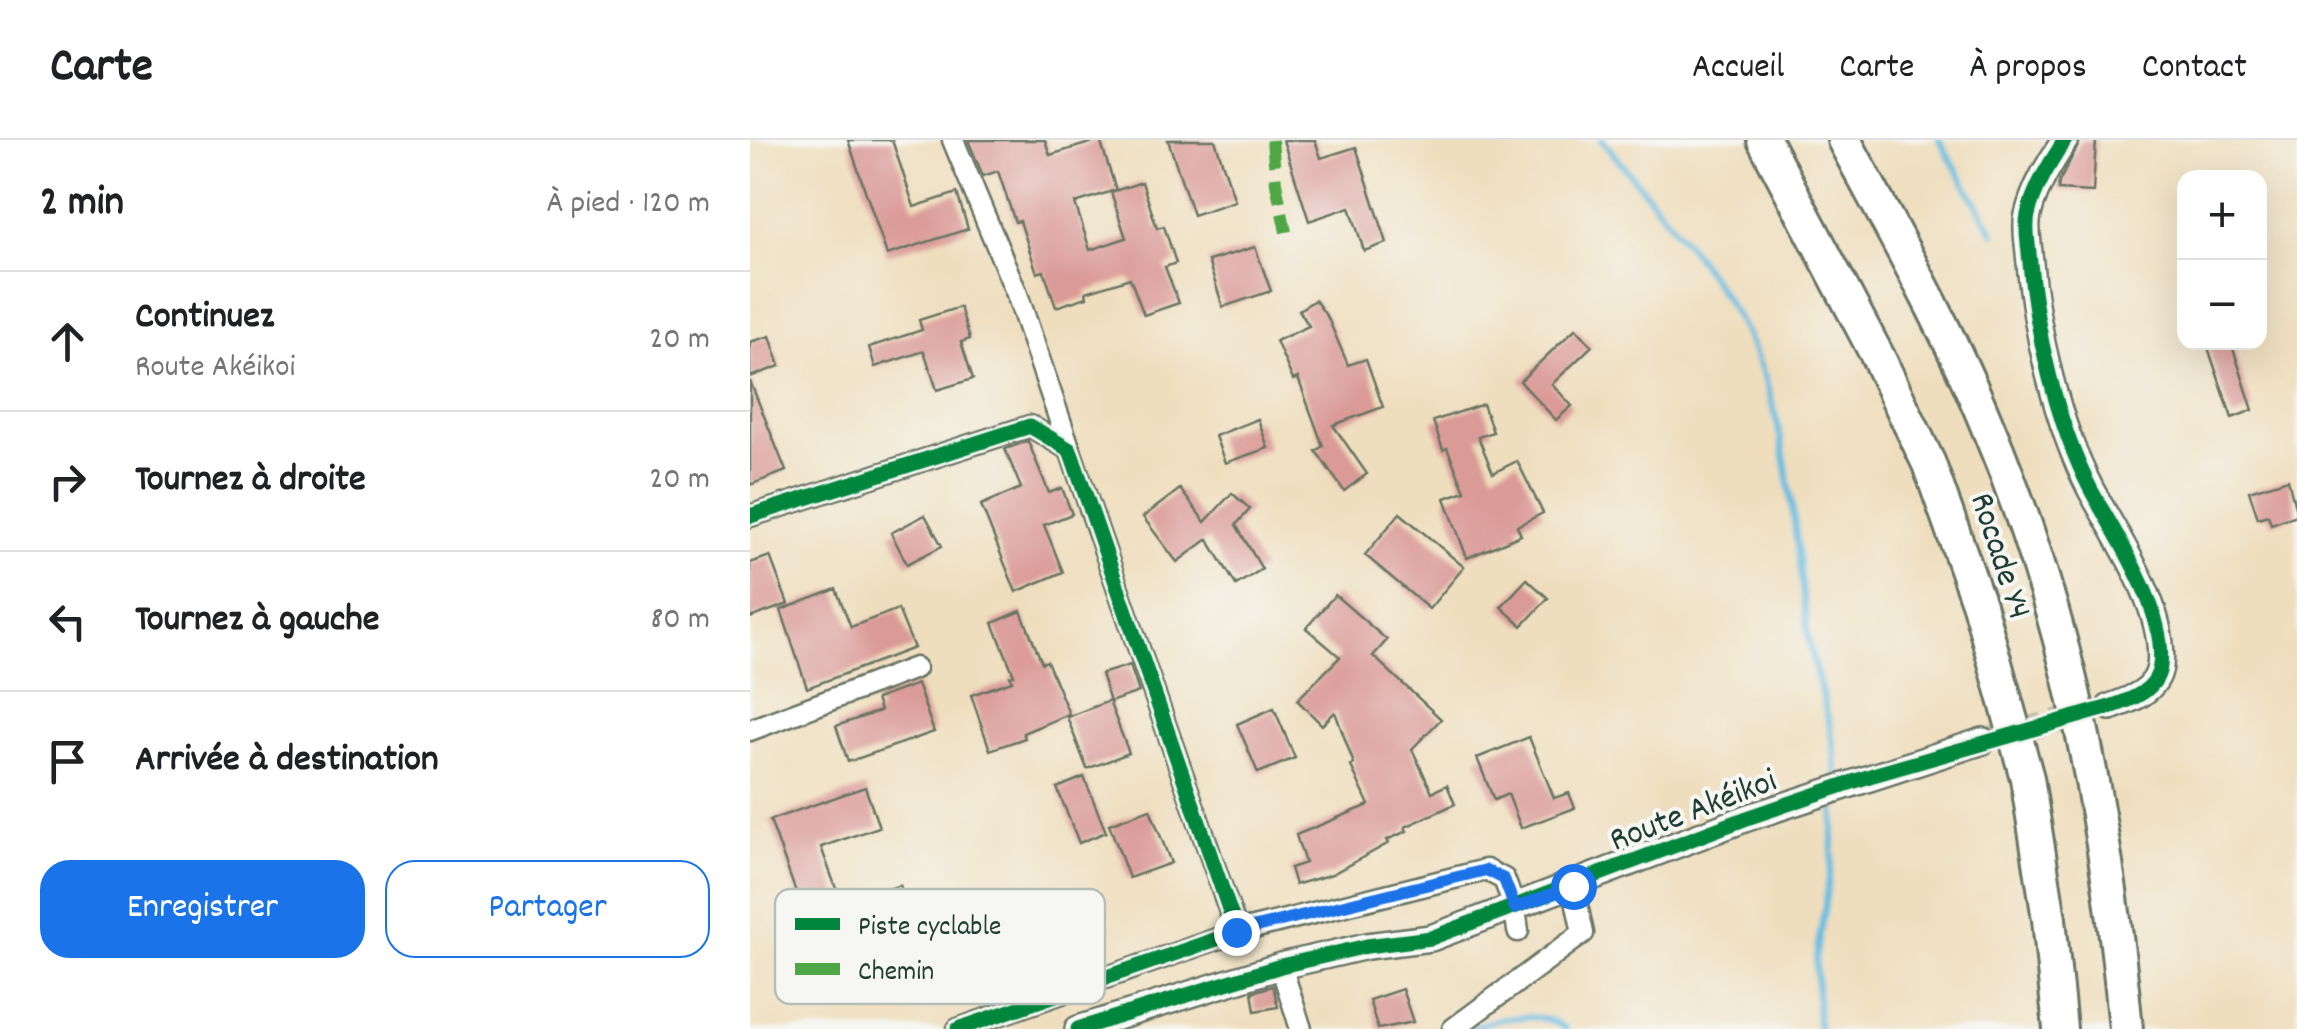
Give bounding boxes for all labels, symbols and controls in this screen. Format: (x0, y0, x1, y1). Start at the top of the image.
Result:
text: Carte (50, 35, 153, 104)
text: Accueil (1692, 44, 1784, 94)
text: Carte (1839, 44, 1914, 94)
text: À propos (1969, 44, 2087, 94)
text: Contact (2142, 44, 2247, 94)
map controls (2177, 170, 2267, 350)
button: + (2177, 170, 2267, 260)
text: 2 min (40, 175, 124, 235)
text: À pied · 120 m (547, 182, 710, 228)
button: − (2177, 260, 2267, 350)
text: Continuez (135, 291, 274, 346)
icon: ahead (40, 314, 95, 369)
text: 20 m (649, 318, 710, 364)
text: Route Akéikoi (135, 346, 295, 392)
icon: right (40, 454, 95, 509)
text: Tournez à droite (135, 454, 366, 509)
text: 20 m (649, 458, 710, 504)
street label: Rocade Y4 (1954, 487, 2042, 626)
icon: left (40, 594, 95, 649)
text: Tournez à gauche (135, 594, 380, 649)
text: 80 m (650, 598, 710, 644)
icon: arrive (40, 734, 95, 789)
text: Arrivée à destination (135, 734, 439, 789)
street label: Route Akéikoi (1603, 758, 1785, 867)
button: Enregistrer (40, 860, 365, 958)
button: Partager (385, 860, 710, 958)
route start (1551, 864, 1597, 910)
legend (775, 889, 1105, 1004)
text: Piste cyclable (858, 909, 1001, 949)
route end (1214, 910, 1260, 956)
text: Chemin (858, 954, 934, 994)

